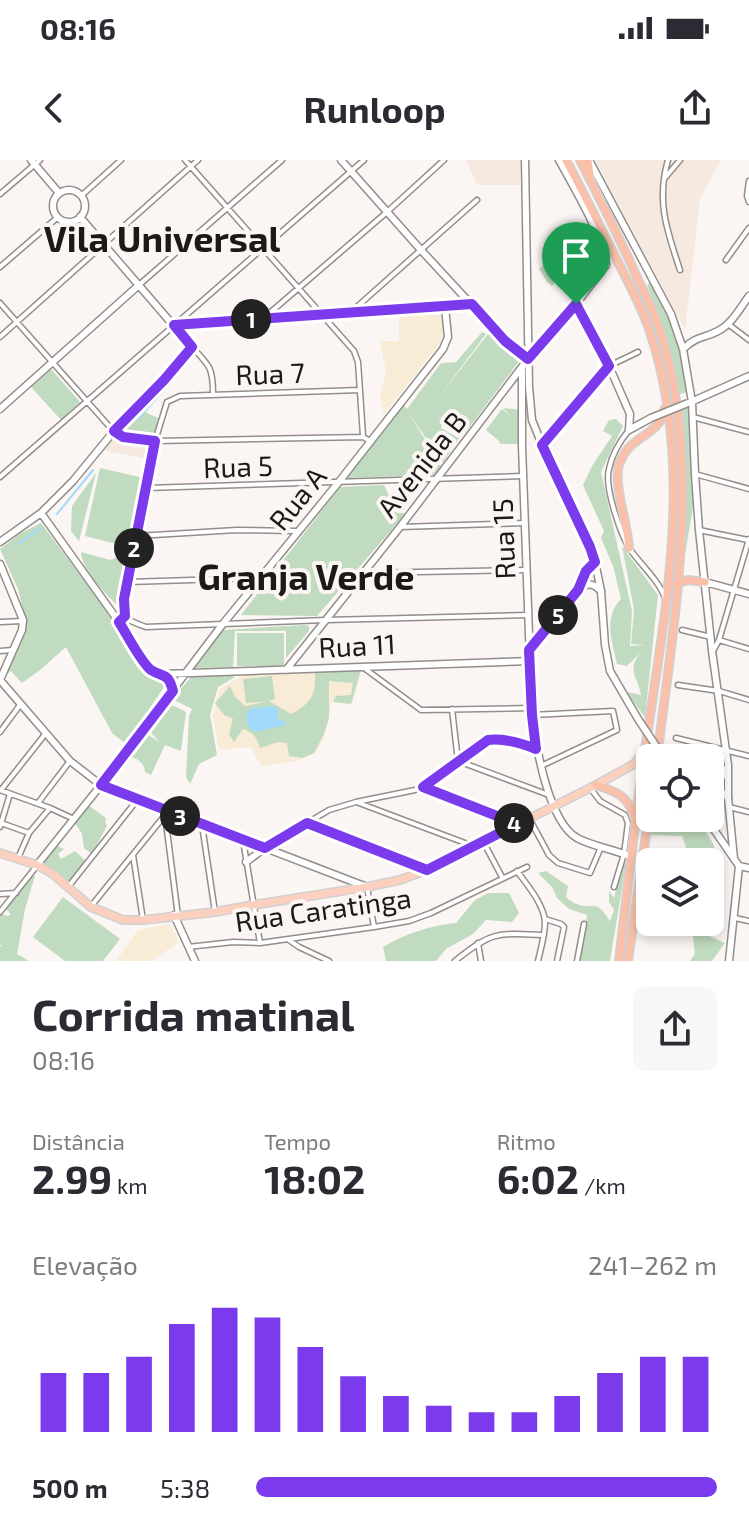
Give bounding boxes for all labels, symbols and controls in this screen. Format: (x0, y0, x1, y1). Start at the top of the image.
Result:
text: 08:16 (40, 10, 116, 46)
icon: back (32, 86, 76, 130)
icon: share (673, 86, 717, 130)
text: Runloop (303, 87, 446, 130)
district label: Vila Universal (44, 216, 280, 259)
pin (542, 222, 610, 304)
icon: arrive (554, 234, 598, 278)
pin: 1 (231, 299, 271, 339)
text: 1 (246, 306, 256, 332)
street label: Rua 7 (235, 355, 305, 391)
street label: Avenida B (369, 404, 473, 524)
street label: Rua 5 (202, 448, 274, 484)
street label: Rua A (261, 459, 333, 537)
street label: Rua 15 (485, 498, 521, 580)
pin: 2 (114, 528, 154, 568)
text: 2 (128, 535, 140, 561)
district label: Granja Verde (197, 554, 415, 597)
pin: 5 (538, 595, 578, 635)
text: 5 (552, 602, 564, 628)
street label: Rua 11 (318, 626, 396, 664)
map controls (636, 744, 724, 936)
button: locate (636, 744, 724, 832)
pin: 3 (160, 796, 200, 836)
text: 3 (174, 803, 186, 829)
pin: 4 (494, 803, 534, 843)
text: 4 (507, 810, 521, 836)
button: layers (636, 848, 724, 936)
street label: Rua Caratinga (233, 880, 413, 938)
text: Corrida matinal (32, 987, 354, 1040)
button: share (633, 987, 717, 1071)
text: 08:16 (32, 1044, 95, 1075)
text: Distância (32, 1128, 125, 1154)
text: Tempo (264, 1128, 331, 1154)
text: Ritmo (497, 1128, 556, 1154)
text: 2.99 (32, 1154, 112, 1202)
text: 18:02 (264, 1154, 365, 1202)
text: 6:02 (497, 1154, 579, 1202)
text: km (112, 1172, 148, 1198)
text: /km (579, 1172, 626, 1198)
text: Elevação (32, 1249, 138, 1280)
text: 241–262 m (588, 1249, 717, 1280)
text: 500 m (32, 1472, 108, 1503)
text: 5:38 (160, 1472, 210, 1503)

